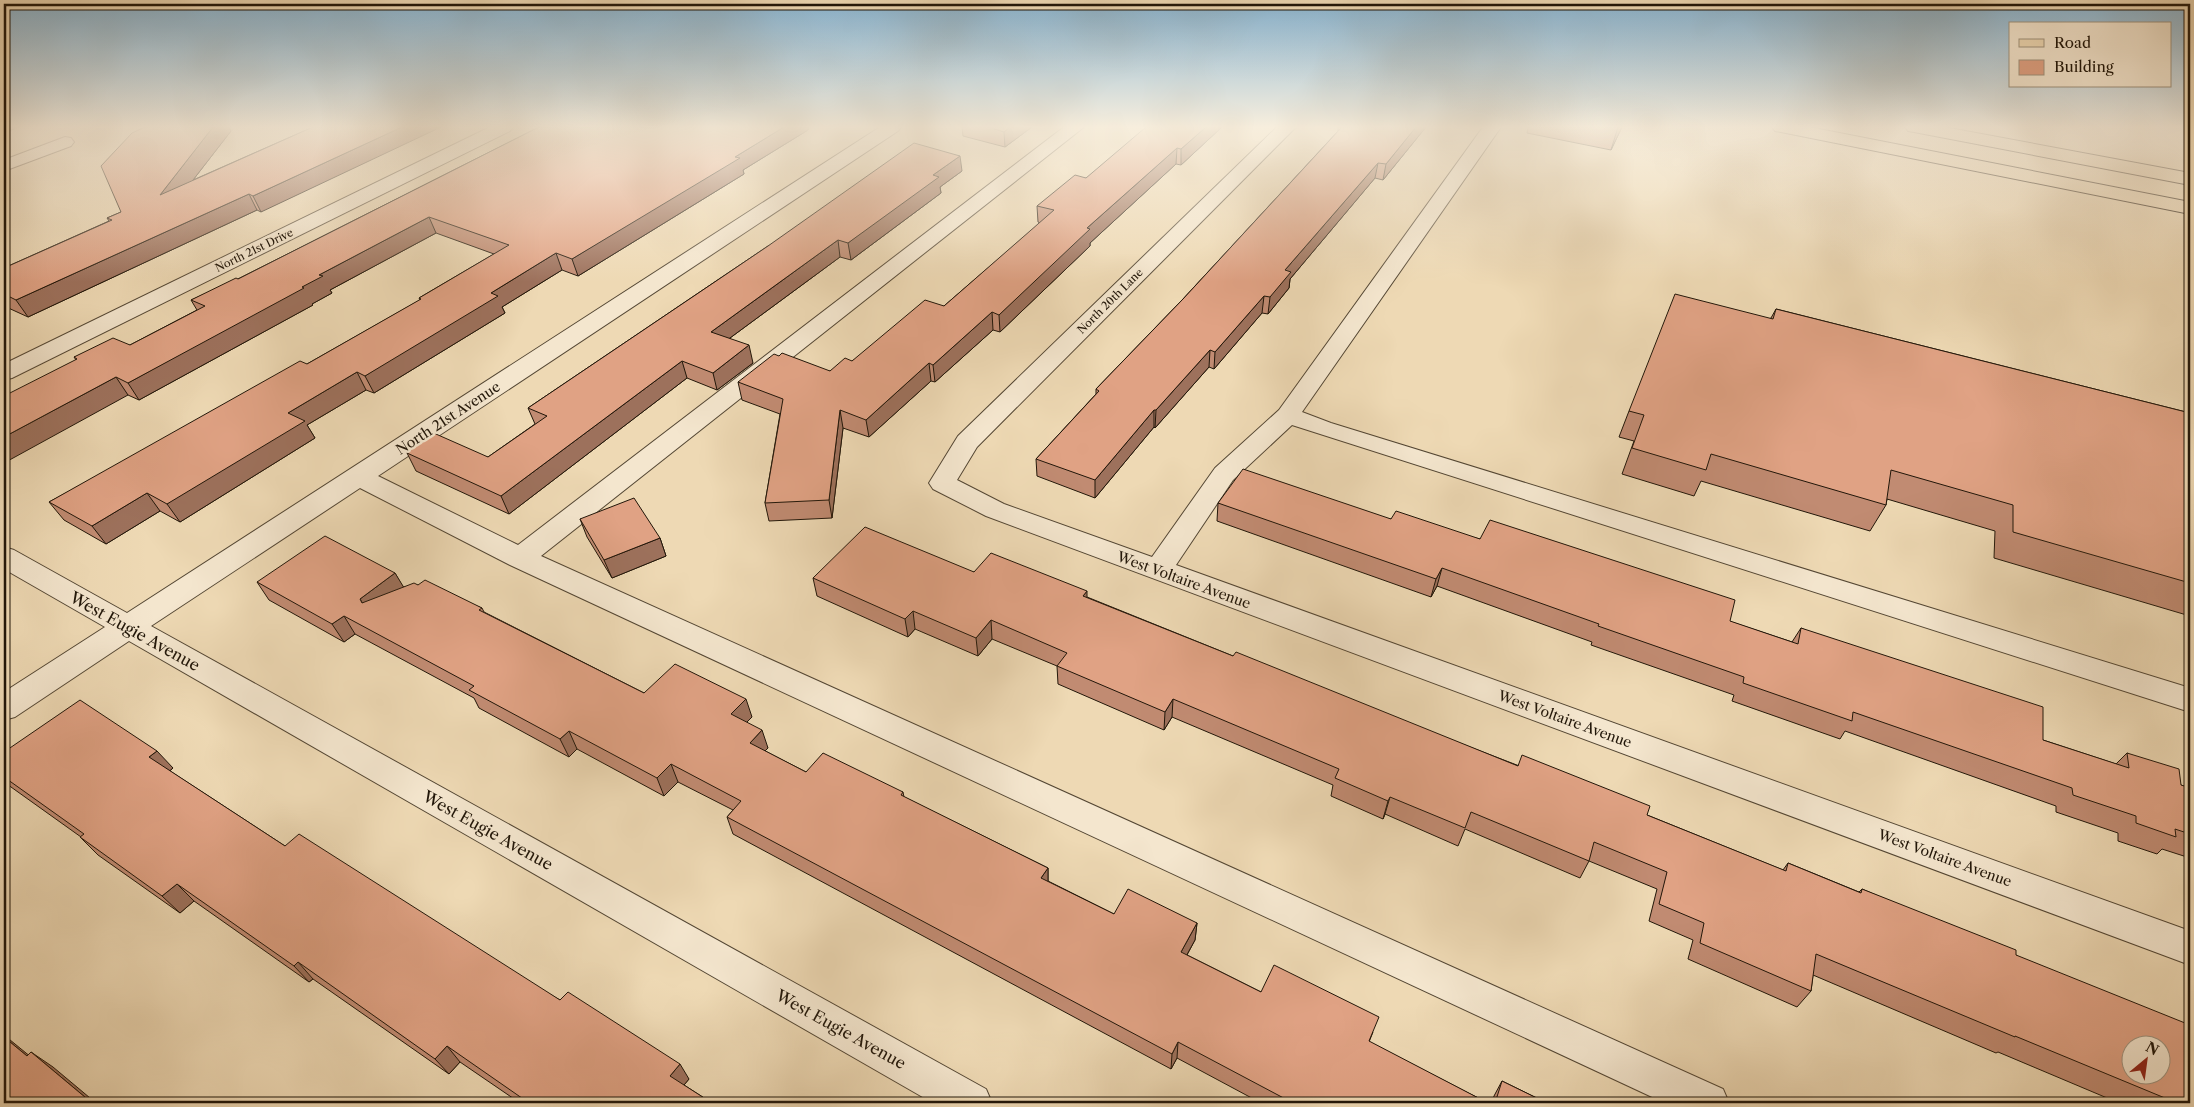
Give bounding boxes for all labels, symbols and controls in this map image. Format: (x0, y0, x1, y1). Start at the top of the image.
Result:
legend (2009, 22, 2172, 88)
text: Road (2054, 33, 2091, 52)
text: Building (2054, 57, 2114, 76)
street label: North 21st Drive (213, 225, 295, 275)
street label: North 20th Lane (1074, 265, 1146, 337)
street label: North 21st Avenue (392, 377, 504, 458)
street label: West Voltaire Avenue (1114, 547, 1253, 613)
street label: West Eugie Avenue (66, 586, 204, 675)
street label: West Voltaire Avenue (1495, 686, 1634, 752)
street label: West Eugie Avenue (419, 785, 557, 874)
street label: West Voltaire Avenue (1875, 825, 2014, 891)
street label: West Eugie Avenue (772, 984, 910, 1073)
north arrow (2122, 1034, 2172, 1084)
text: N (2143, 1038, 2162, 1059)

